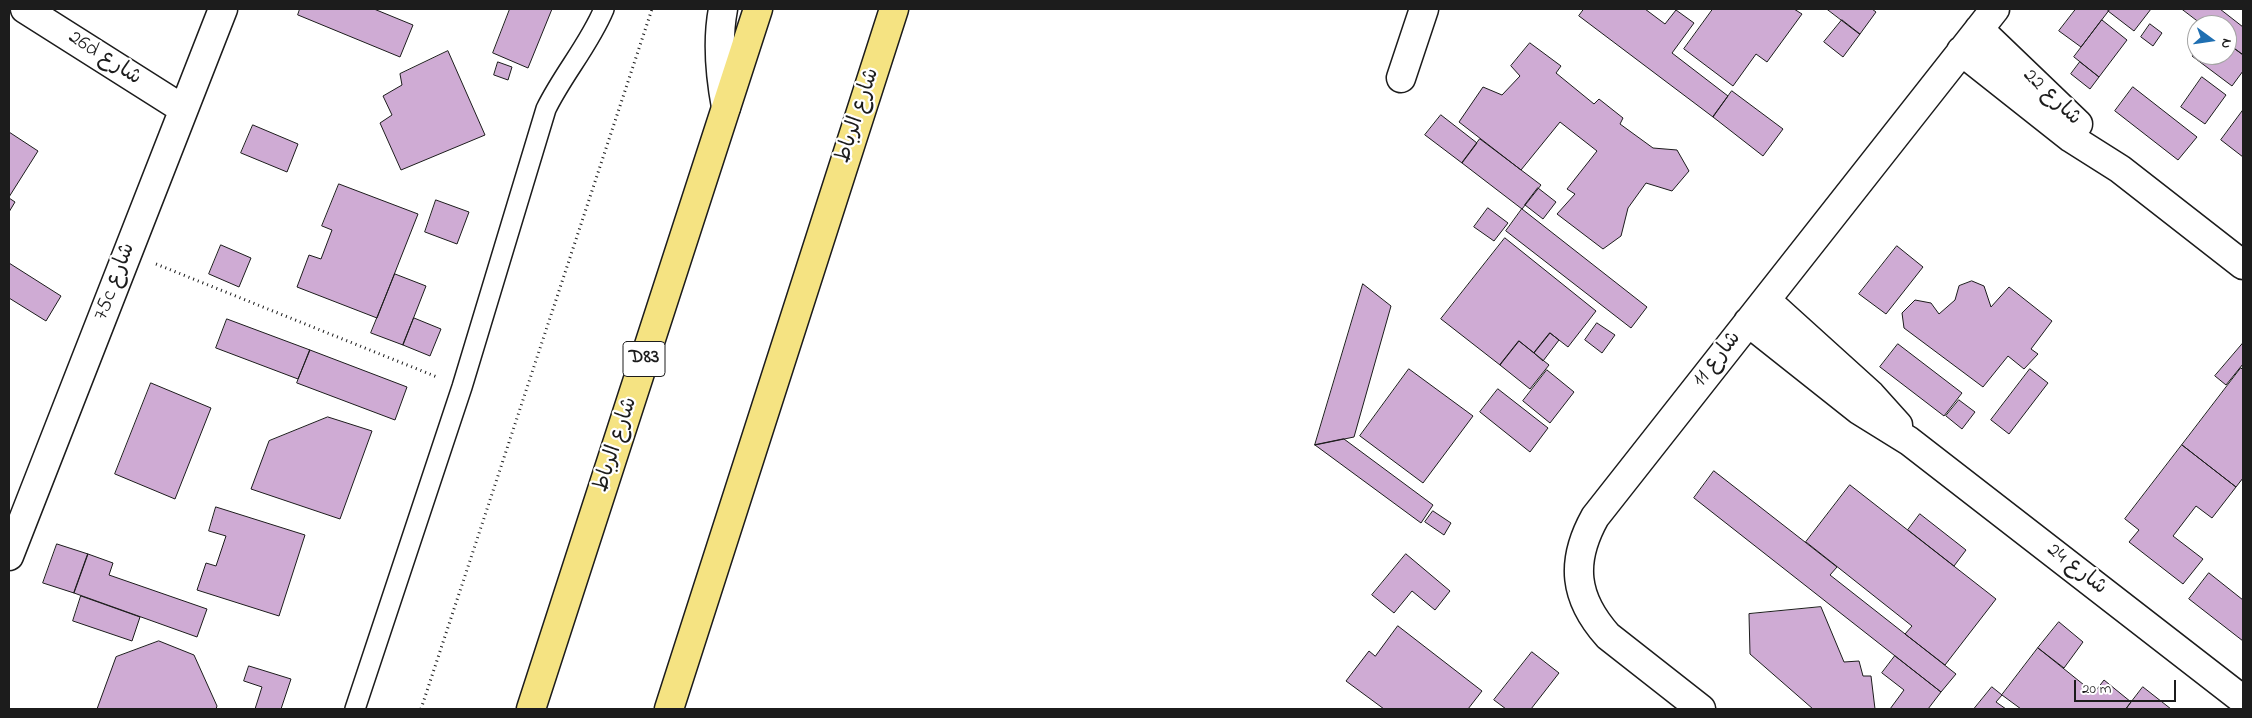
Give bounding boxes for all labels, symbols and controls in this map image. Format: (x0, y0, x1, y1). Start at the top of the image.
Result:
north arrow (2187, 15, 2237, 65)
street label: 26d شارع (63, 26, 145, 92)
text: N (2215, 36, 2237, 51)
street label: شارع 22 (2017, 64, 2085, 132)
street label: شارع الرباط (832, 65, 886, 167)
street label: 75c شارع (90, 240, 142, 324)
street label: شارع 11 (1688, 327, 1748, 393)
road number: D83 (623, 342, 665, 376)
street label: شارع الرباط (590, 394, 644, 496)
street label: شارع 24 (2041, 539, 2111, 601)
scale bar (2077, 670, 2180, 702)
text: 20 m (2082, 678, 2111, 700)

